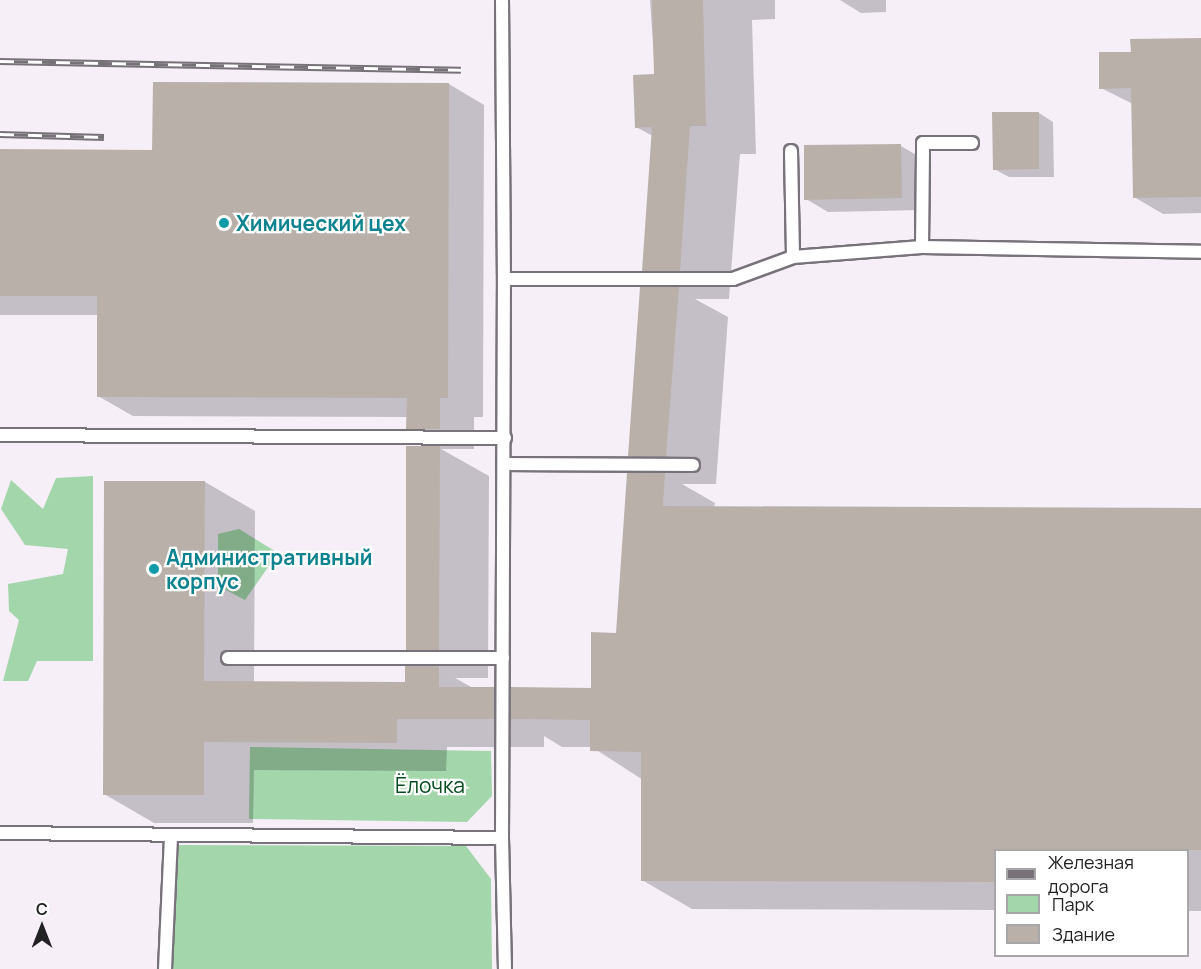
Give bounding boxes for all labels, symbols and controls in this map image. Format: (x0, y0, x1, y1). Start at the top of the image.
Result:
place label: Химический цех (236, 210, 406, 236)
marker: Химический цех (217, 216, 231, 230)
place label: Административный корпус (166, 544, 372, 594)
marker: Административный корпус (147, 562, 161, 576)
park label: Ёлочка (395, 772, 465, 798)
legend (994, 849, 1189, 957)
text: Железная дорога (1048, 850, 1134, 898)
text: Парк (1052, 892, 1094, 916)
north arrow (12, 897, 72, 957)
text: С (36, 898, 48, 920)
text: Здание (1052, 922, 1115, 946)

